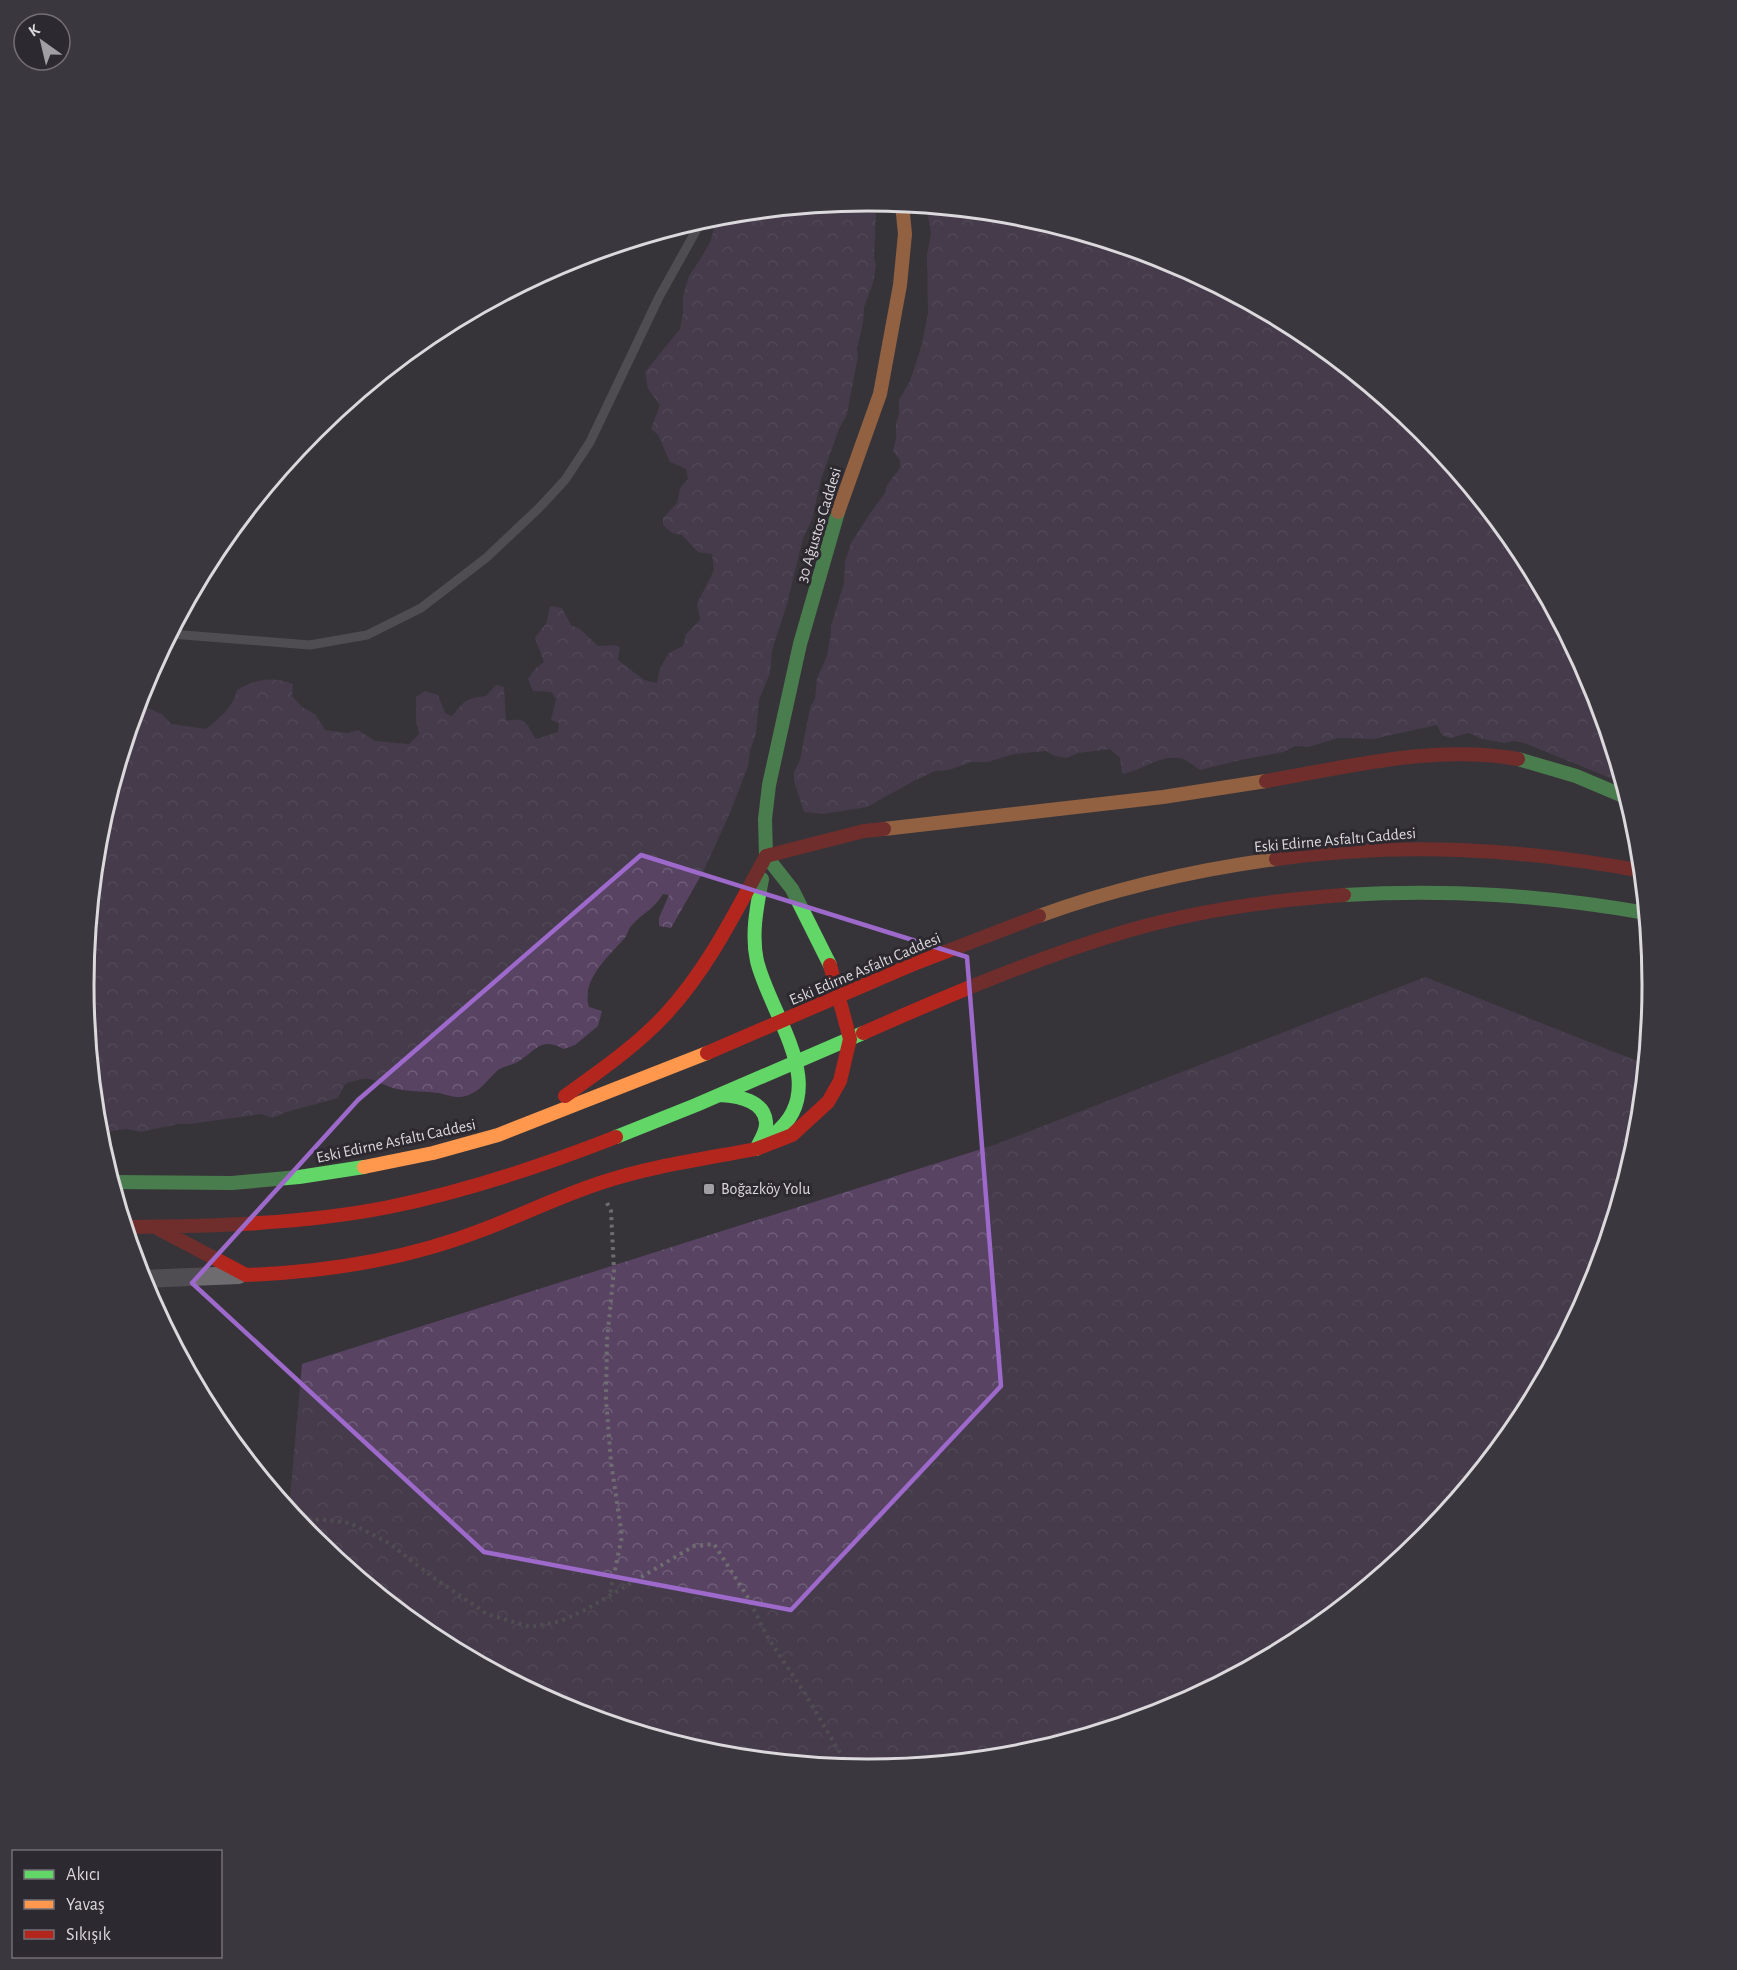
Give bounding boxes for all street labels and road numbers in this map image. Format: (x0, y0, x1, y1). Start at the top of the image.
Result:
street label: 30 Ağustos Caddesi (794, 465, 844, 585)
street label: Eski Edirne Asfaltı Caddesi (1253, 825, 1417, 855)
street label: Eski Edirne Asfaltı Caddesi (787, 930, 943, 1008)
street label: Eski Edirne Asfaltı Caddesi (315, 1116, 477, 1166)

